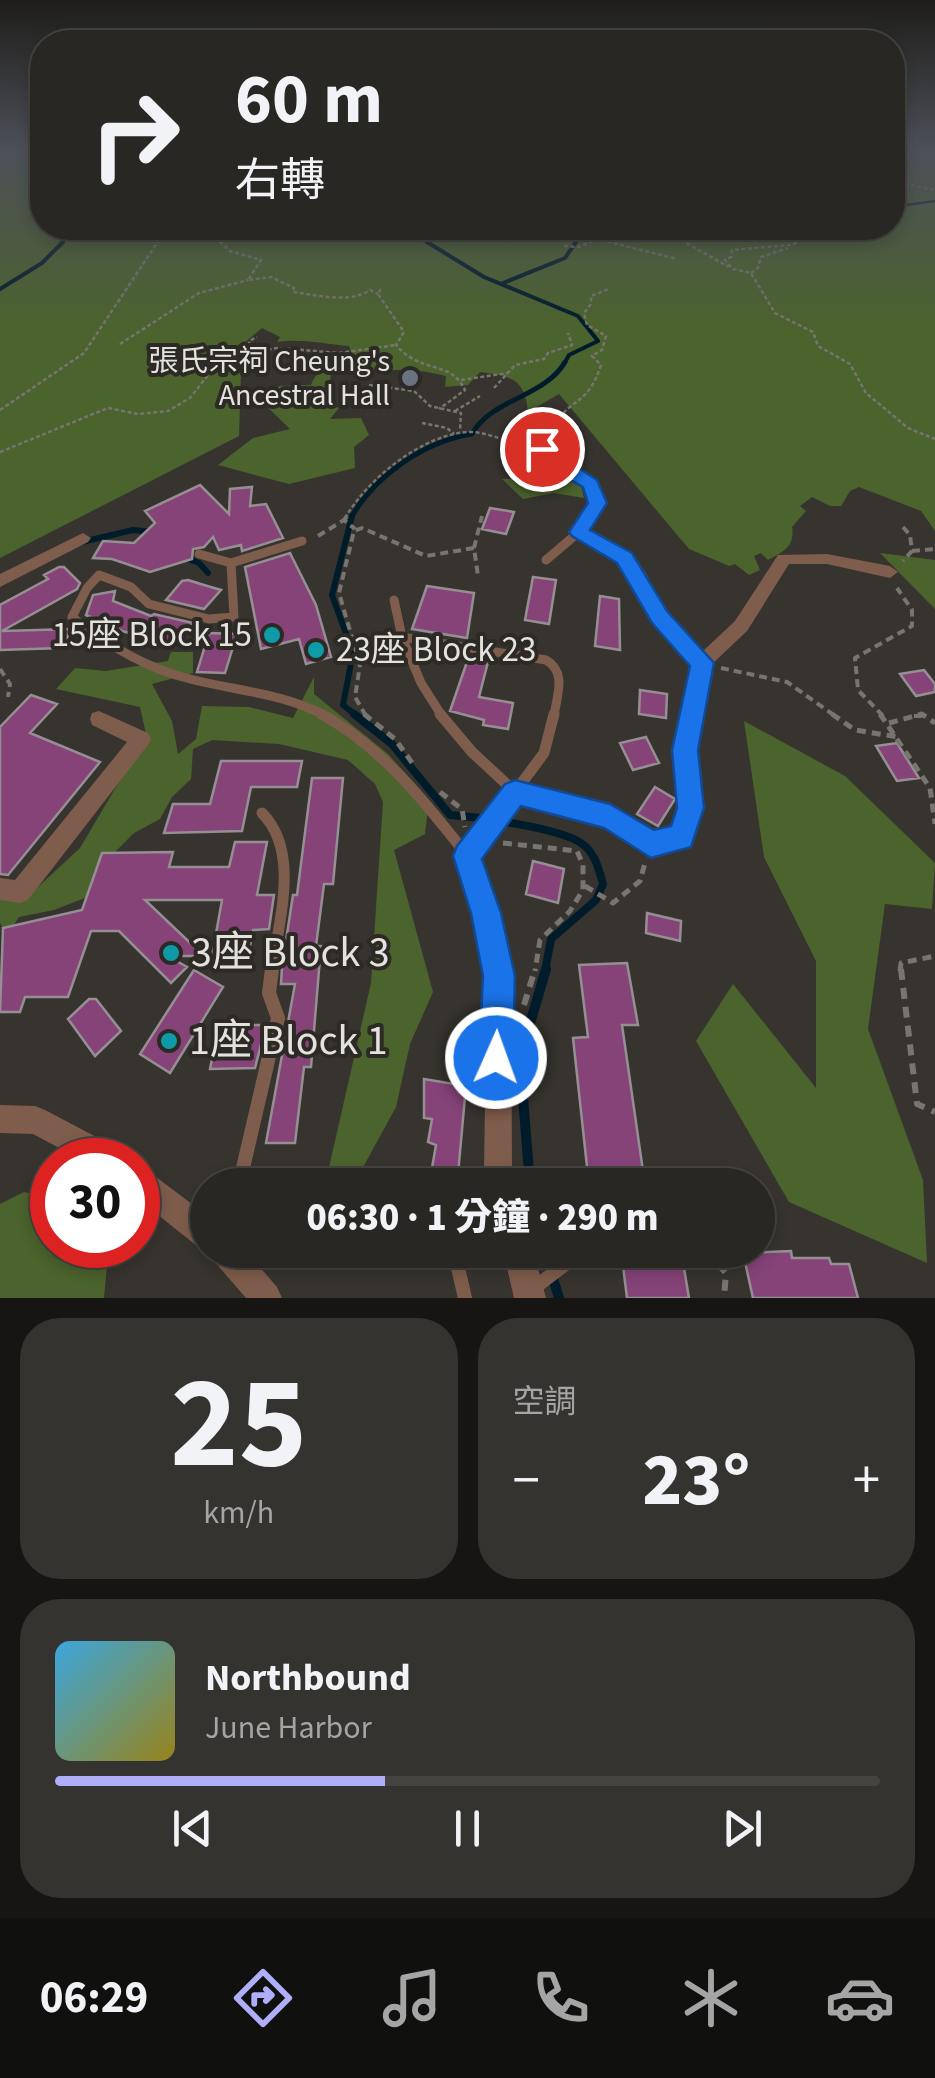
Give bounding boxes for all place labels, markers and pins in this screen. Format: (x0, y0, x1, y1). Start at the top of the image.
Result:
place label: 張氏宗祠 Cheung's Ancestral Hall (148, 340, 390, 417)
marker: 張氏宗祠 Cheung's Ancestral Hall (399, 367, 421, 389)
pin (500, 407, 585, 492)
place label: 15座 Block 15 (52, 610, 252, 660)
marker: 15座 Block 15 (261, 624, 283, 646)
place label: 23座 Block 23 (336, 625, 536, 675)
marker: 23座 Block 23 (305, 639, 327, 661)
place label: 3座 Block 3 (191, 923, 390, 983)
marker: 3座 Block 3 (160, 942, 182, 964)
place label: 1座 Block 1 (189, 1011, 388, 1071)
marker: 1座 Block 1 (158, 1030, 180, 1052)

